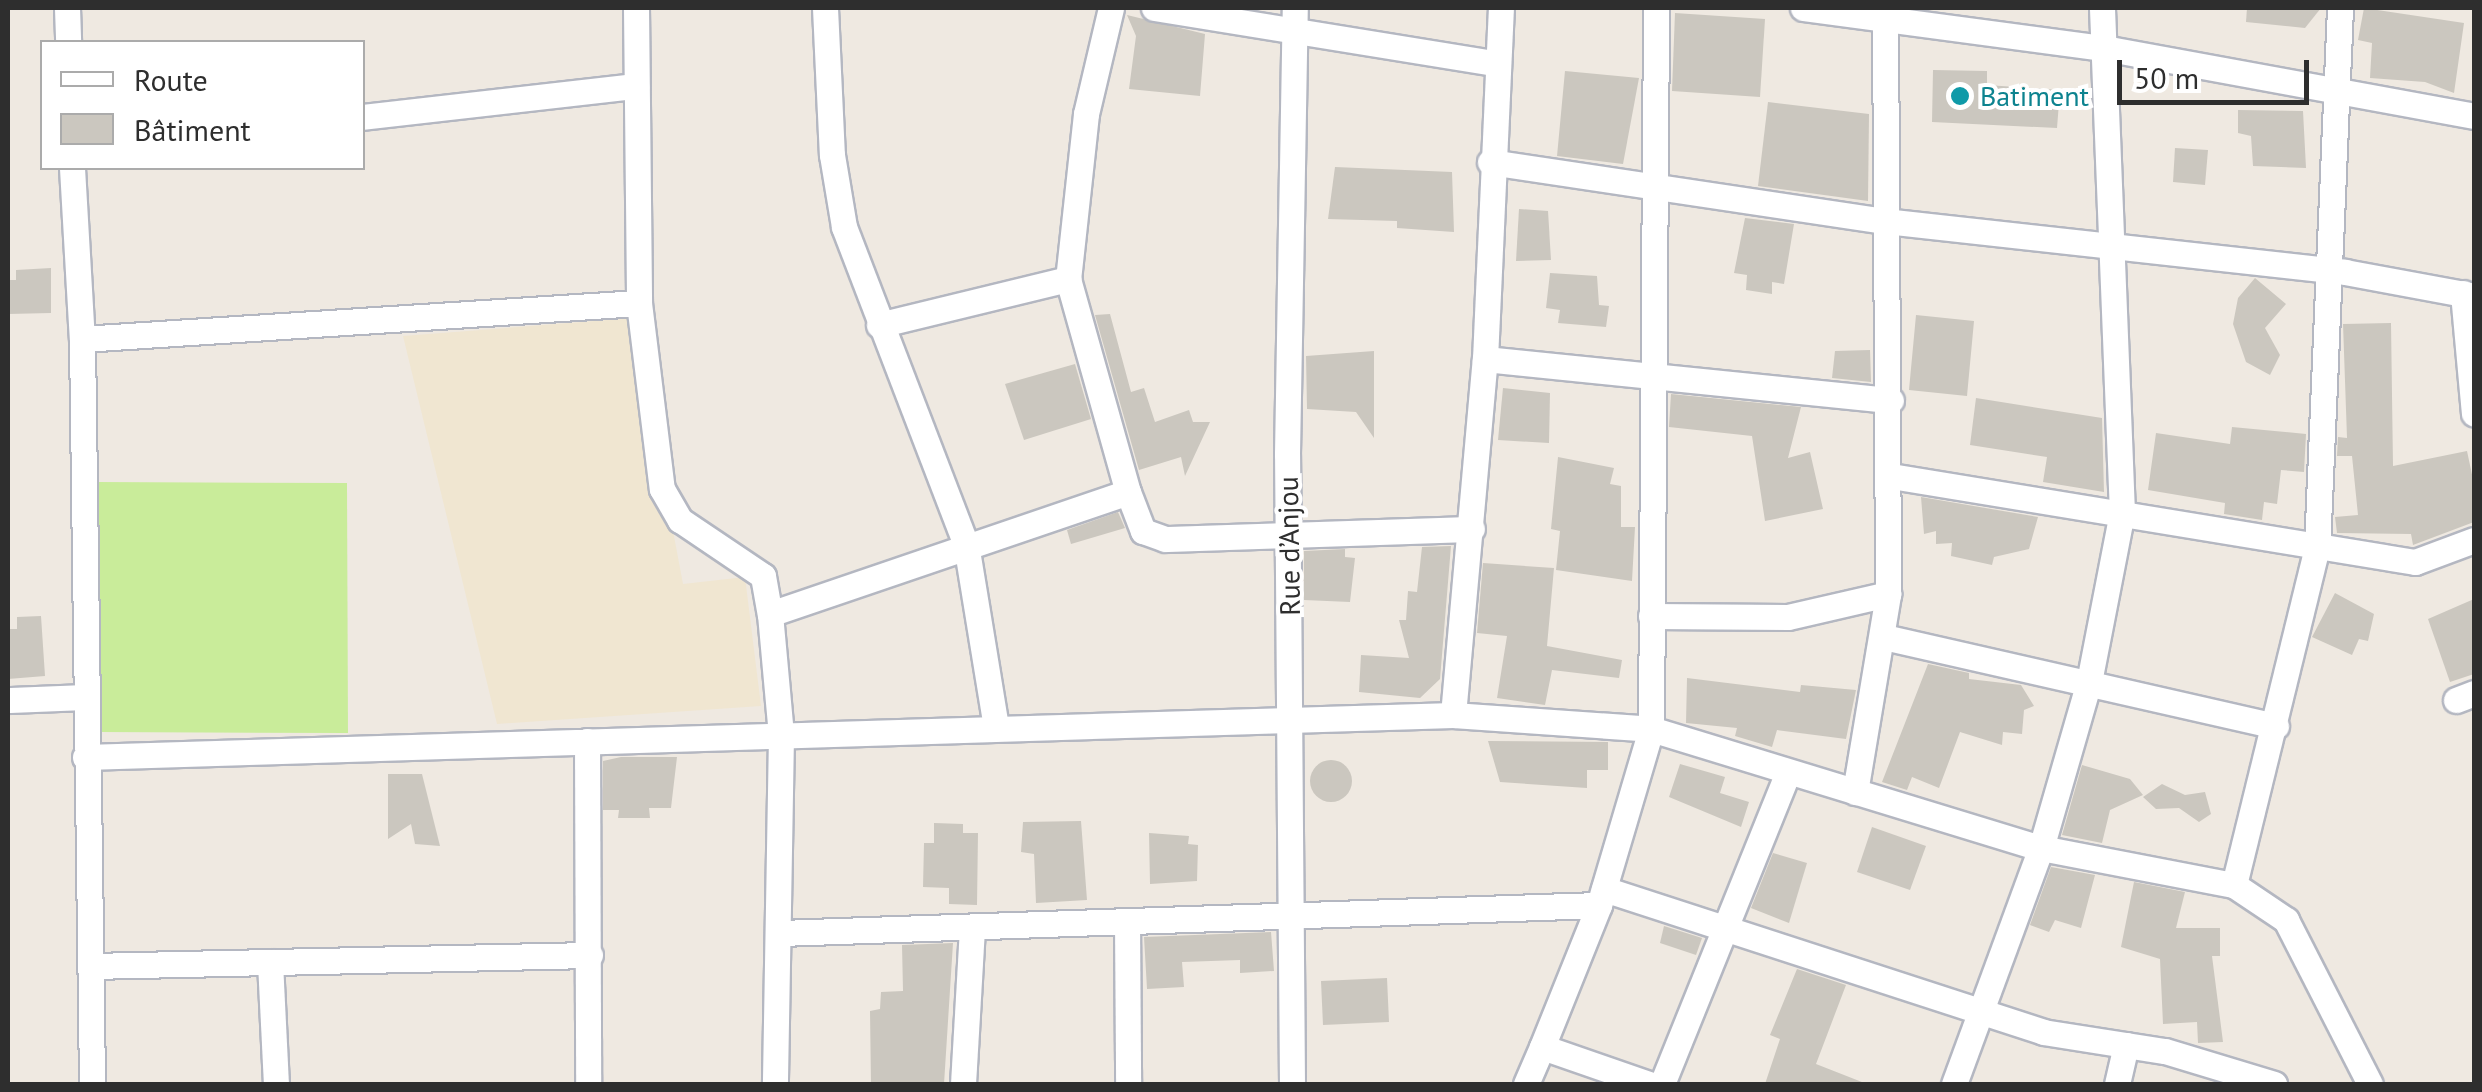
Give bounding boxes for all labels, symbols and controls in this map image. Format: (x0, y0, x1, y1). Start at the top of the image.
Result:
legend (40, 40, 365, 170)
scale bar (2122, 40, 2314, 102)
text: 50 m (2134, 58, 2199, 97)
text: Route (134, 60, 208, 99)
place label: Batiment (1980, 79, 2089, 113)
marker: Batiment (1949, 85, 1971, 107)
text: Bâtiment (134, 110, 251, 149)
street label: Rue d’Anjou (1271, 476, 1307, 616)

